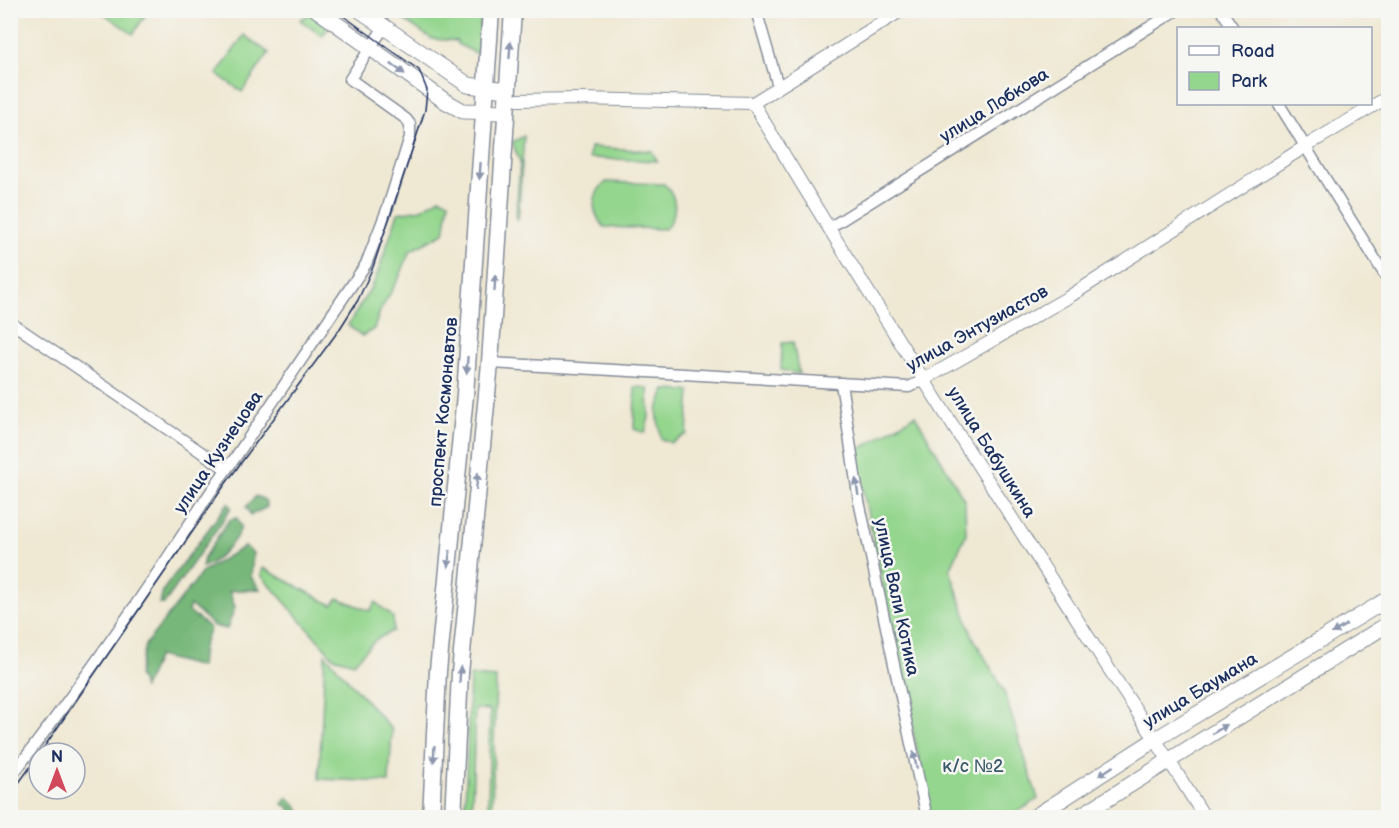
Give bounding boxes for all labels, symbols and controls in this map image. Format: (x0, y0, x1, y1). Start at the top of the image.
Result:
legend (1177, 27, 1372, 105)
one-way arrow (505, 41, 515, 60)
text: Road (1231, 41, 1275, 62)
one-way arrow (390, 63, 406, 75)
street label: улица Лобкова (936, 63, 1053, 147)
text: Park (1231, 71, 1267, 92)
one-way arrow (475, 161, 484, 180)
one-way arrow (490, 274, 499, 293)
street label: улица Энтузиастов (903, 280, 1052, 376)
street label: проспект Космонавтов (425, 316, 462, 508)
one-way arrow (463, 356, 472, 375)
street label: улица Бабушкина (943, 383, 1040, 522)
street label: улица Кузнецова (170, 387, 267, 518)
one-way arrow (472, 471, 482, 490)
one-way arrow (852, 478, 861, 497)
street label: улица Вали Котика (870, 516, 924, 678)
one-way arrow (444, 550, 454, 569)
one-way arrow (1330, 624, 1347, 634)
street label: улица Баумана (1139, 648, 1261, 733)
one-way arrow (455, 666, 464, 685)
one-way arrow (1212, 724, 1228, 735)
north arrow (27, 741, 87, 801)
one-way arrow (430, 744, 439, 763)
text: N (51, 748, 63, 767)
one-way arrow (910, 751, 919, 770)
park label: к/с №2 (942, 756, 1004, 777)
one-way arrow (1098, 765, 1115, 776)

